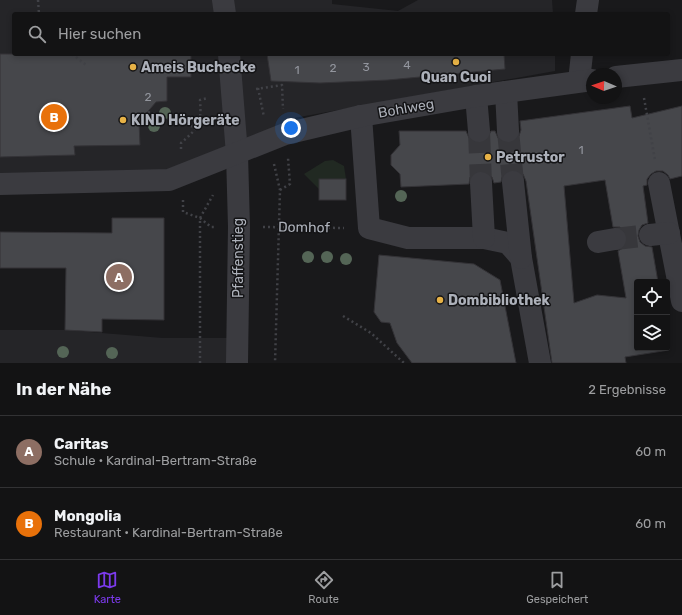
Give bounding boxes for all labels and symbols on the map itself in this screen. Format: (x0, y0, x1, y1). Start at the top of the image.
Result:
marker: Quan Cuoi (451, 57, 461, 67)
house number: 4 (403, 58, 411, 72)
place label: Ameis Buchecke (141, 59, 256, 76)
house number: 3 (362, 60, 370, 74)
house number: 2 (329, 61, 337, 75)
marker: Ameis Buchecke (128, 62, 138, 72)
house number: 1 (294, 63, 300, 77)
north arrow (586, 68, 622, 104)
place label: Quan Cuoi (421, 69, 491, 86)
house number: 2 (144, 90, 152, 104)
street label: Bohlweg (377, 95, 435, 122)
pin: B (41, 102, 67, 132)
place label: KIND Hörgeräte (131, 112, 240, 129)
marker: KIND Hörgeräte (118, 115, 128, 125)
your location (281, 118, 301, 138)
house number: 1 (578, 143, 584, 157)
place label: Petrustor (496, 149, 565, 166)
marker: Petrustor (483, 152, 493, 162)
street label: Pfaffenstieg (230, 218, 247, 298)
street label: Domhof (278, 219, 331, 236)
pin: A (106, 262, 132, 292)
place label: Dombibliothek (448, 292, 551, 309)
marker: Dombibliothek (435, 295, 445, 305)

